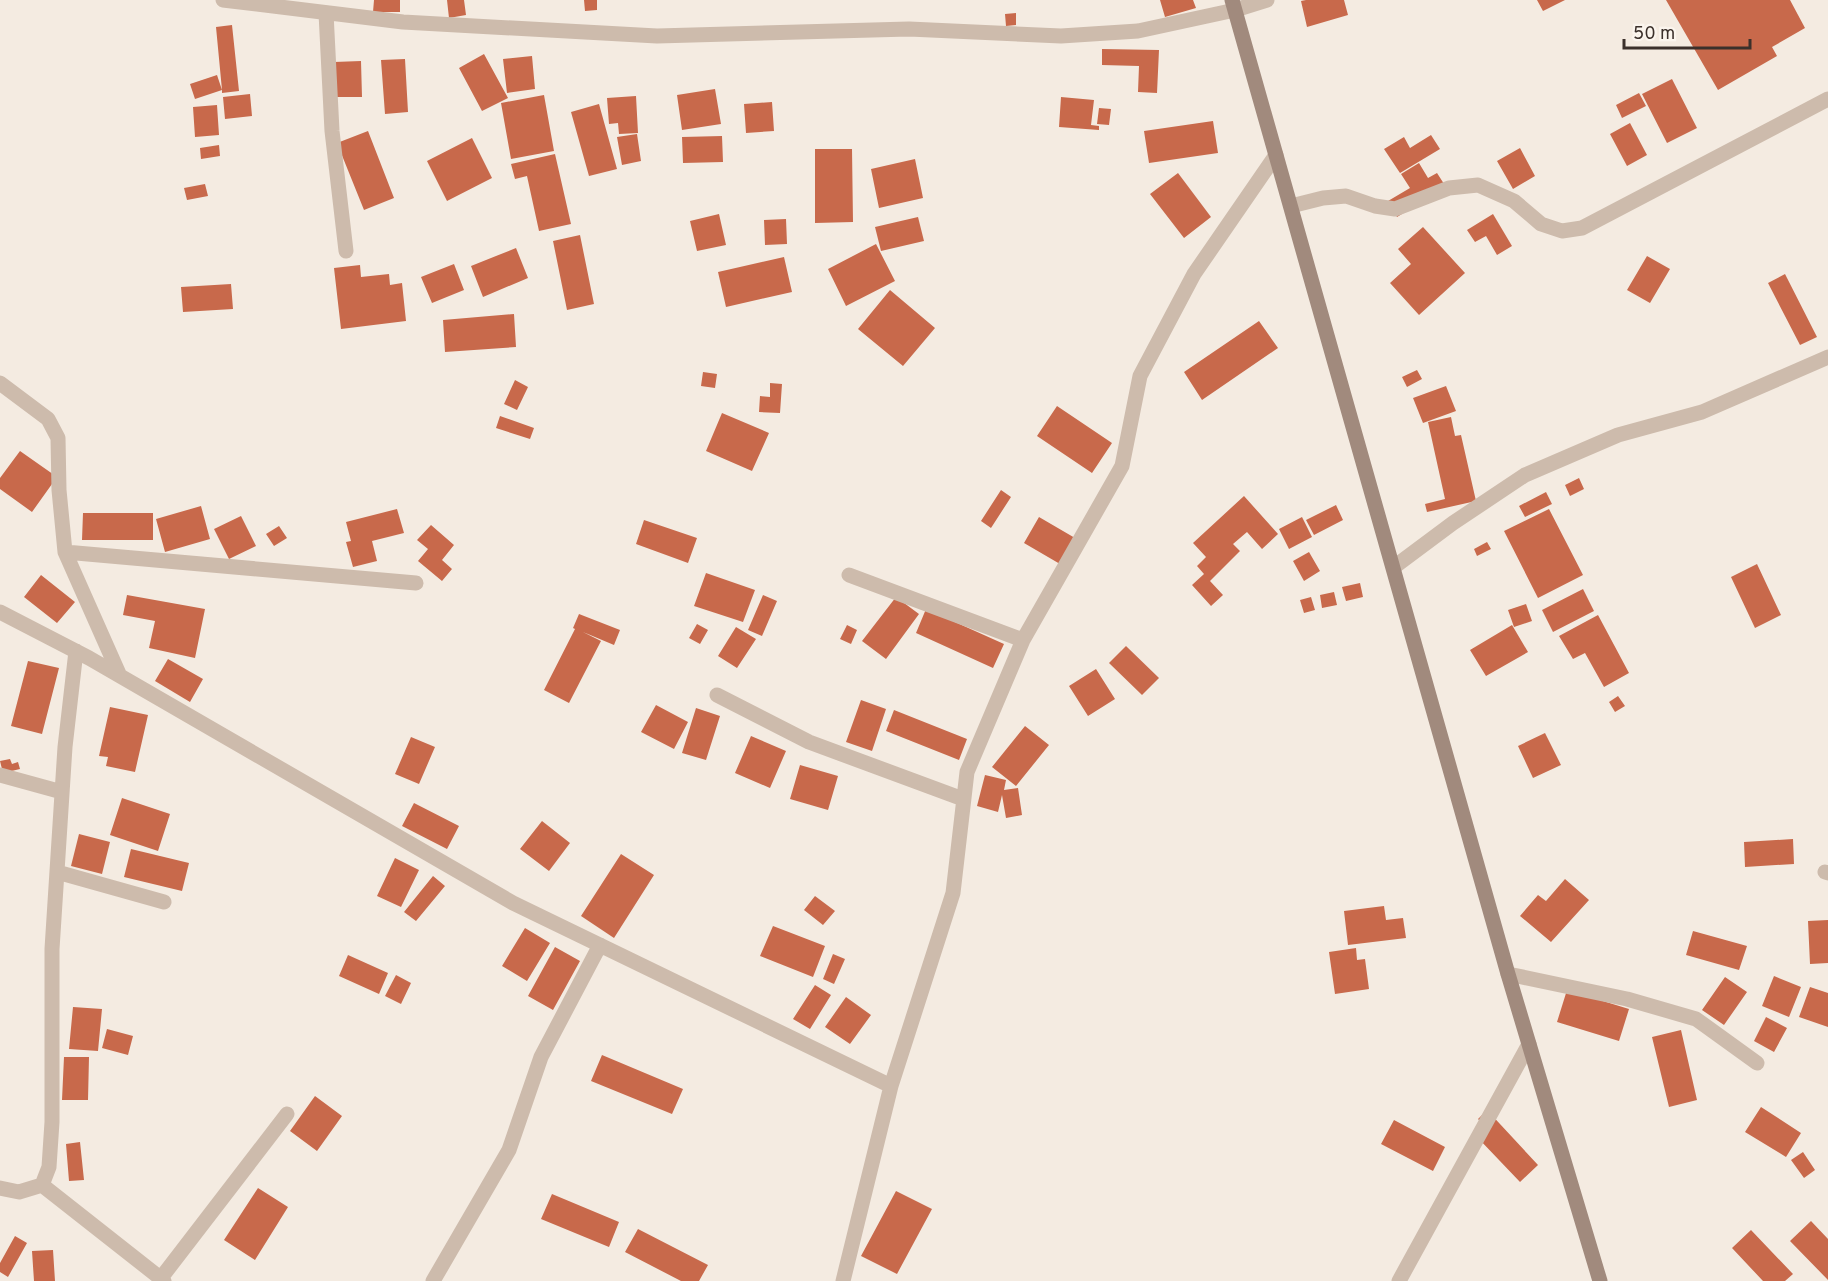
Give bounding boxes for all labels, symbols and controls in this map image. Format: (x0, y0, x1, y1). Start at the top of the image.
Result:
scale bar (1624, 12, 1750, 50)
text: 50 m (1633, 23, 1675, 46)

